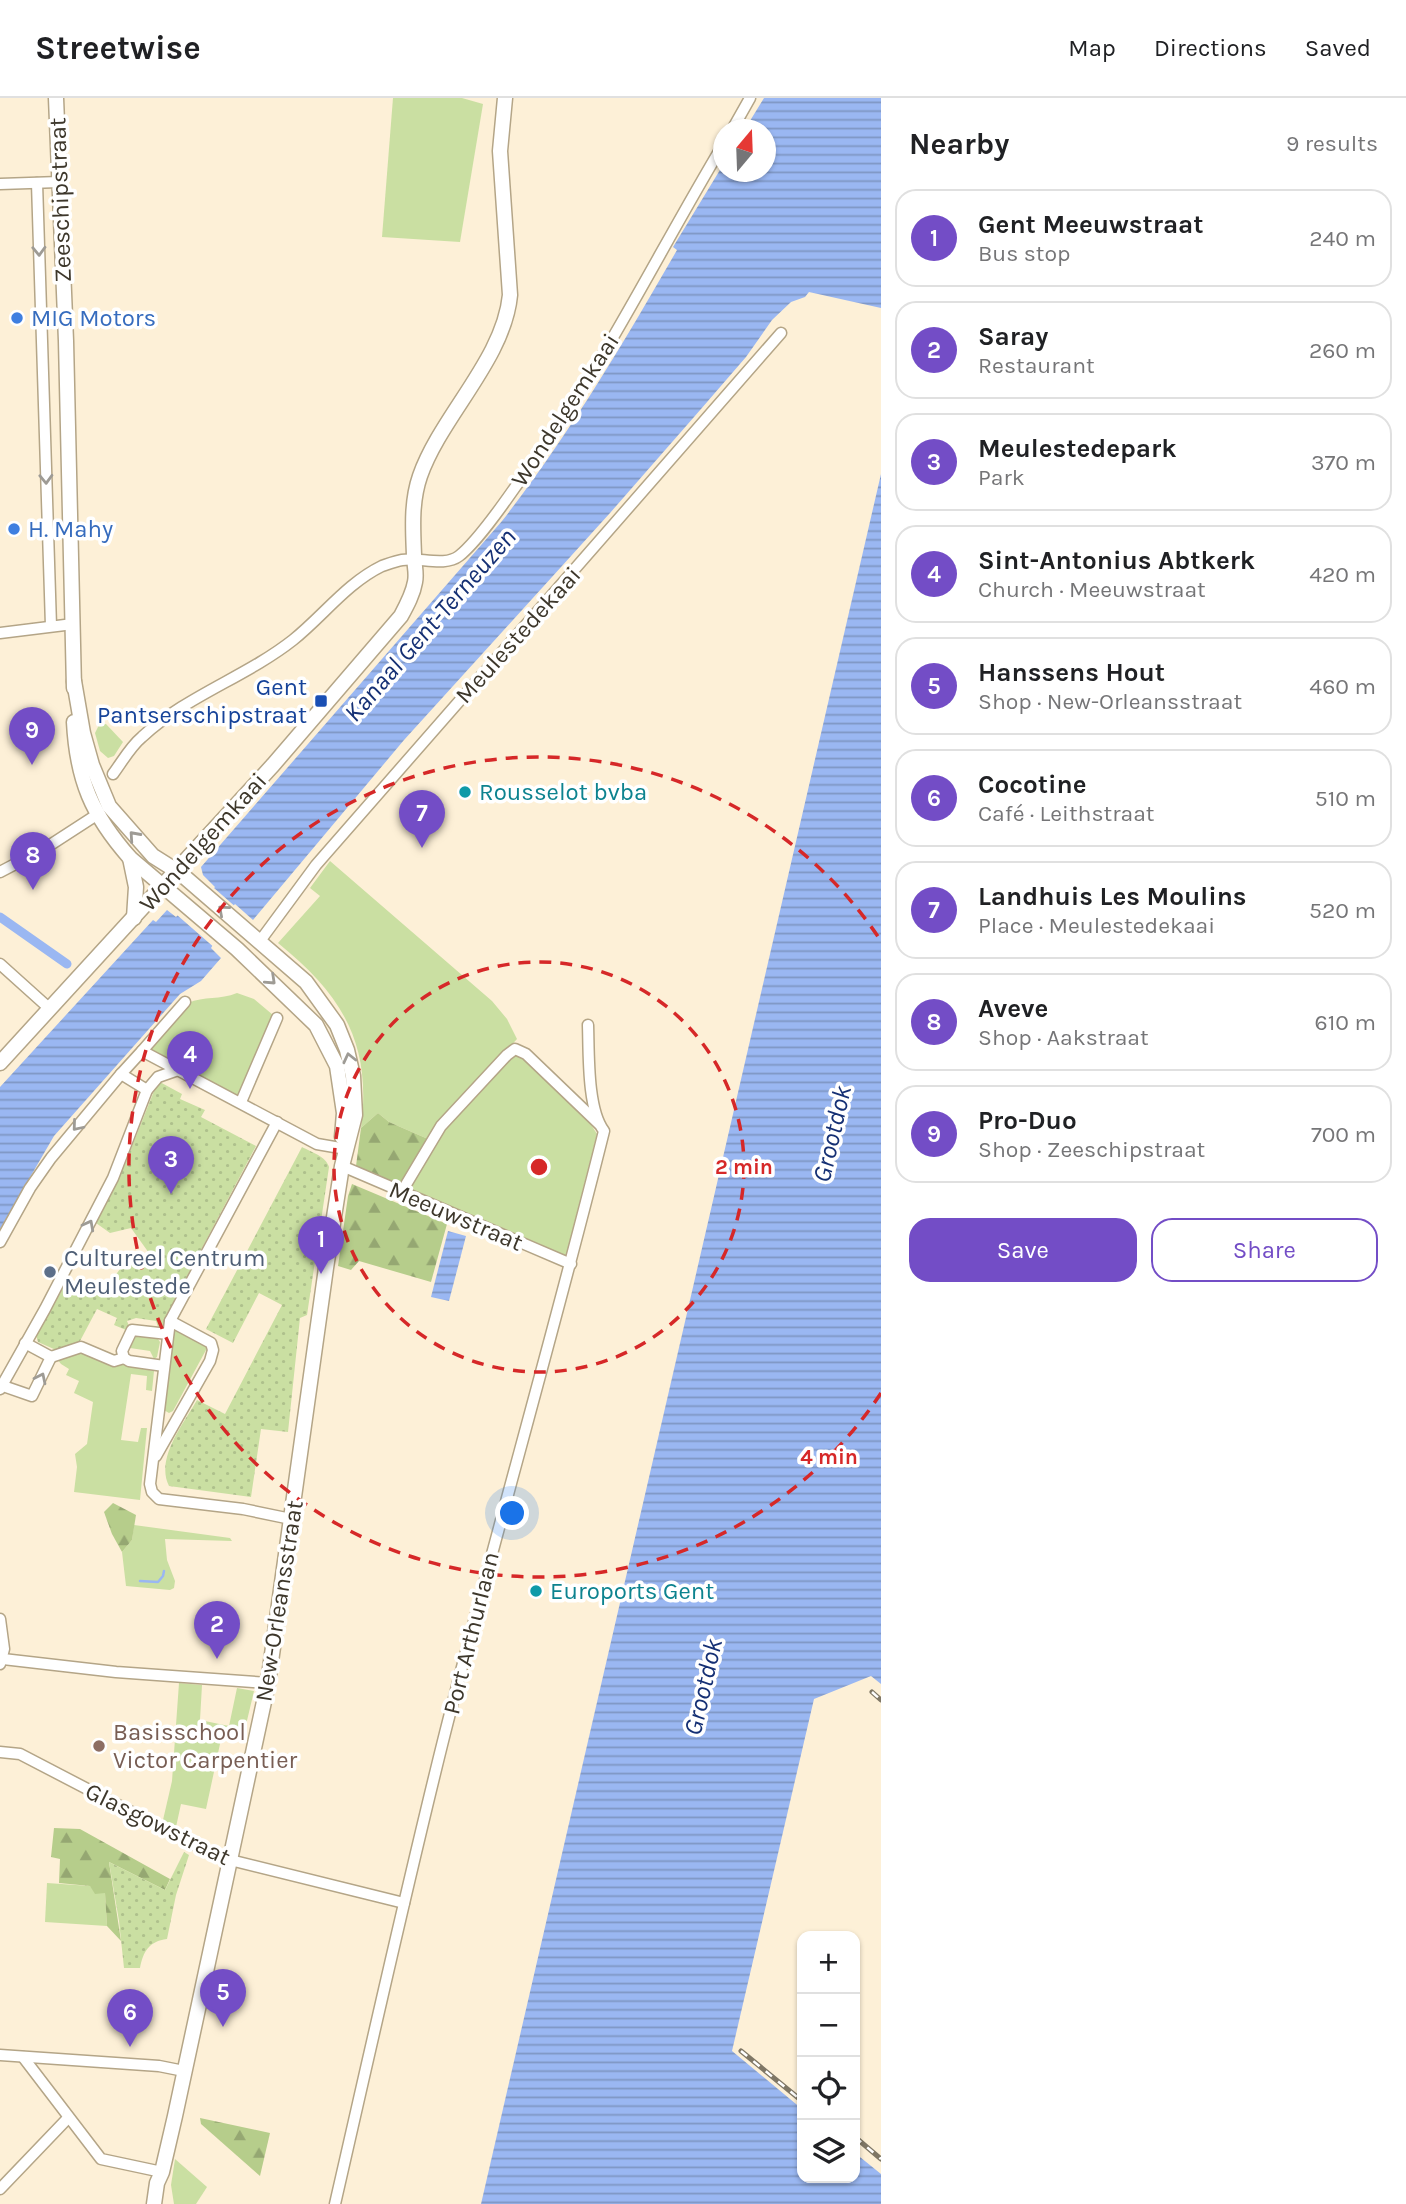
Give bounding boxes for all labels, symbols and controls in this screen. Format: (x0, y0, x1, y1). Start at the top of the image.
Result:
text: Streetwise (35, 29, 201, 67)
text: Map (1068, 34, 1116, 62)
text: Directions (1154, 34, 1267, 62)
text: Saved (1305, 34, 1371, 62)
street label: Zeeschipstraat (43, 117, 77, 283)
north arrow (713, 119, 776, 182)
text: Nearby (909, 126, 1009, 162)
text: 9 results (1286, 130, 1378, 157)
text: Gent Meeuwstraat (978, 209, 1204, 240)
text: 1 (930, 225, 938, 252)
text: 240 m (1309, 225, 1376, 252)
text: Bus stop (978, 240, 1071, 267)
one-way arrow (31, 246, 47, 257)
place label: MIG Motors (31, 304, 156, 332)
marker: MIG Motors (9, 310, 25, 326)
text: Saray (978, 321, 1048, 352)
street label: Wondelgemkaai (505, 328, 625, 492)
text: 2 (927, 337, 941, 364)
text: 260 m (1309, 337, 1376, 364)
text: Restaurant (978, 352, 1095, 379)
text: Meulestedepark (978, 433, 1177, 464)
text: 3 (927, 449, 941, 476)
text: 370 m (1311, 449, 1376, 476)
text: Park (978, 464, 1025, 491)
one-way arrow (38, 474, 54, 484)
place label: H. Mahy (28, 515, 113, 543)
marker: H. Mahy (6, 521, 22, 537)
water label: Kanaal Gent-Terneuzen (337, 522, 523, 728)
text: Sint-Antonius Abtkerk (978, 545, 1255, 576)
street label: Meulestedekaai (449, 561, 587, 709)
text: 4 (927, 561, 941, 588)
text: 420 m (1309, 561, 1376, 588)
text: Church · Meeuwstraat (978, 576, 1206, 603)
text: Hanssens Hout (978, 657, 1165, 688)
place label: Gent Pantserschipstraat (97, 673, 307, 729)
text: 5 (927, 673, 941, 700)
text: 460 m (1309, 673, 1376, 700)
text: Shop · New-Orleansstraat (978, 688, 1242, 715)
marker: Gent Pantserschipstraat (313, 693, 329, 709)
pin: 9 (9, 707, 55, 765)
street label: Wondelgemkaai (133, 767, 273, 917)
text: Cocotine (978, 769, 1086, 800)
place label: Rousselot bvba (479, 778, 647, 806)
marker: Rousselot bvba (457, 784, 473, 800)
text: 6 (927, 785, 941, 812)
text: 510 m (1315, 785, 1376, 812)
pin: 7 (399, 790, 445, 848)
text: Café · Leithstraat (978, 800, 1154, 827)
one-way arrow (130, 831, 142, 844)
pin: 8 (10, 832, 56, 890)
text: Landhuis Les Moulins (978, 881, 1247, 912)
text: 7 (928, 897, 940, 924)
text: 520 m (1309, 897, 1376, 924)
one-way arrow (219, 906, 232, 918)
text: Place · Meulestedekaai (978, 912, 1215, 939)
one-way arrow (263, 972, 276, 985)
text: Aveve (978, 993, 1048, 1024)
text: 8 (927, 1009, 941, 1036)
text: 610 m (1315, 1009, 1376, 1036)
text: Shop · Aakstraat (978, 1024, 1149, 1051)
pin: 4 (167, 1031, 213, 1089)
one-way arrow (342, 1052, 357, 1064)
water label: Grootdok (806, 1082, 858, 1185)
text: Pro-Duo (978, 1105, 1077, 1136)
one-way arrow (73, 1118, 85, 1131)
text: 9 (927, 1121, 941, 1148)
text: 700 m (1311, 1121, 1376, 1148)
pin: 3 (148, 1136, 194, 1194)
text: Shop · Zeeschipstraat (978, 1136, 1205, 1163)
centre of rings (527, 1155, 551, 1179)
text: 2 min (715, 1155, 773, 1179)
street label: Meeuwstraat (385, 1175, 527, 1257)
pin: 1 (298, 1216, 344, 1274)
button: Save (909, 1218, 1137, 1282)
button: Share (1151, 1218, 1378, 1282)
one-way arrow (80, 1220, 94, 1232)
place label: Cultureel Centrum Meulestede (64, 1244, 265, 1300)
marker: Cultureel Centrum Meulestede (42, 1264, 58, 1280)
one-way arrow (33, 1373, 47, 1385)
text: 4 min (800, 1445, 858, 1469)
your location (495, 1496, 529, 1530)
street label: New-Orleansstraat (249, 1498, 309, 1704)
street label: Port Arthurlaan (437, 1549, 505, 1717)
place label: Euroports Gent (550, 1577, 714, 1605)
marker: Euroports Gent (528, 1583, 544, 1599)
pin: 2 (194, 1601, 240, 1659)
water label: Grootdok (677, 1635, 729, 1738)
place label: Basisschool Victor Carpentier (113, 1718, 297, 1774)
marker: Basisschool Victor Carpentier (91, 1738, 107, 1754)
street label: Glasgowstraat (81, 1777, 235, 1871)
map controls (797, 1931, 860, 2183)
button: + (797, 1931, 860, 1994)
pin: 5 (200, 1969, 246, 2027)
pin: 6 (107, 1989, 153, 2047)
button: − (797, 1994, 860, 2057)
button: locate (797, 2057, 860, 2120)
button: layers (797, 2120, 860, 2183)

